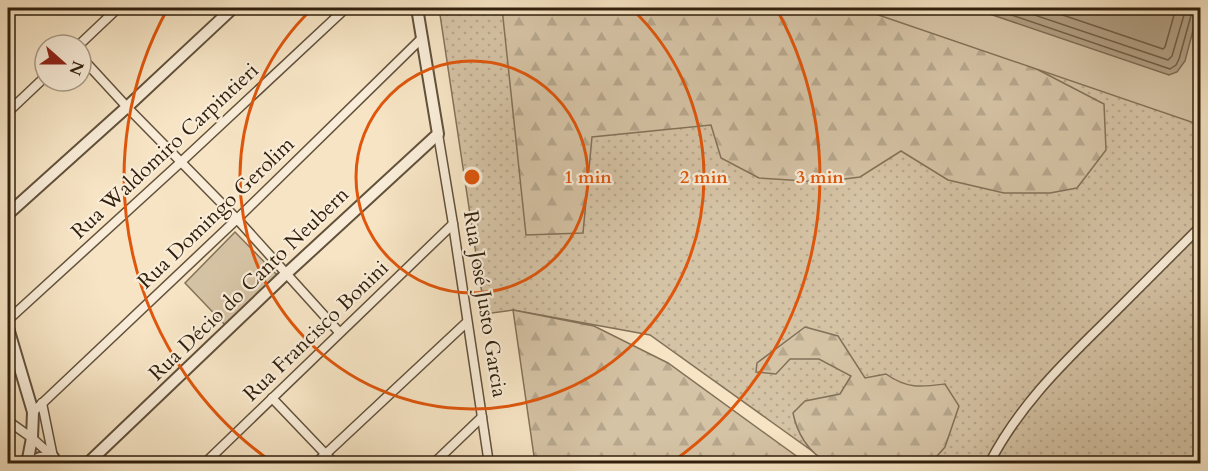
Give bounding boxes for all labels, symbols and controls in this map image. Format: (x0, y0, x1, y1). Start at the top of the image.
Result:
north arrow (33, 33, 93, 93)
street label: Rua Waldomiro Carpintieri (65, 56, 265, 246)
text: N (63, 58, 89, 79)
street label: Rua Domingo Gerolim (131, 130, 301, 296)
text: 1 min (564, 165, 612, 190)
text: 2 min (680, 165, 728, 190)
text: 3 min (796, 165, 844, 190)
centre of rings (462, 167, 482, 187)
street label: Rua Décio do Canto Neubern (142, 180, 356, 388)
street label: Rua José Justo Garcia (456, 209, 514, 399)
street label: Rua Francisco Bonini (237, 254, 395, 408)

